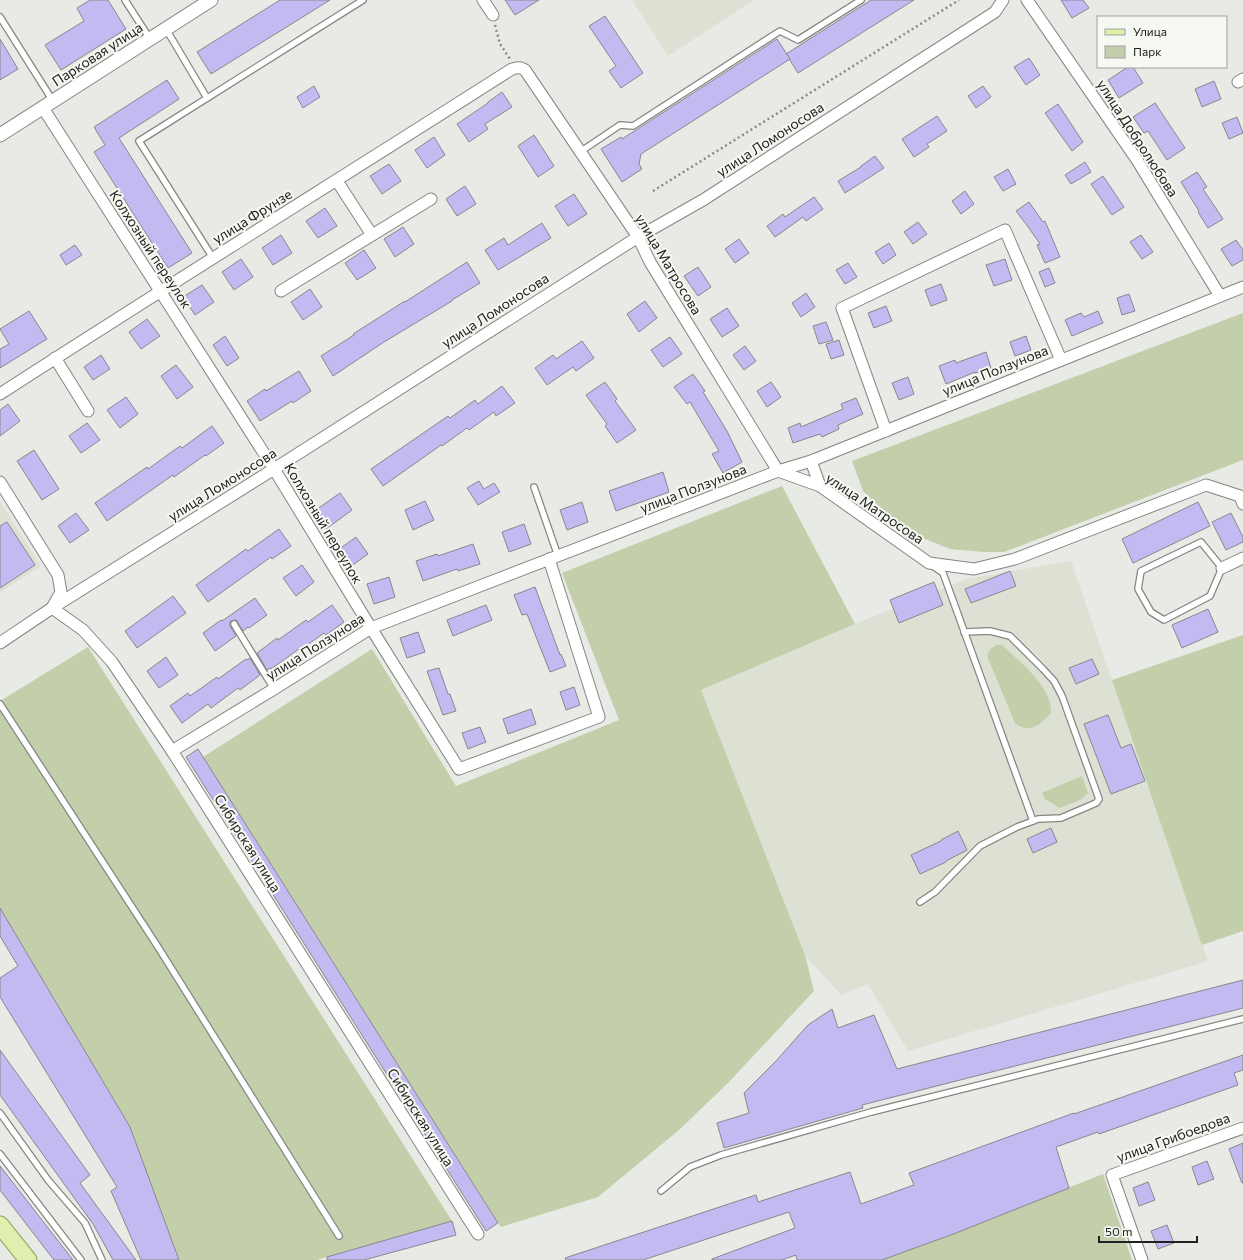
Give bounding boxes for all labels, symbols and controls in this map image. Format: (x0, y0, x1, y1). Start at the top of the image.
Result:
legend (1097, 16, 1227, 68)
street label: Парковая улица (49, 18, 145, 90)
text: Улица (1133, 24, 1167, 38)
text: Парк (1133, 44, 1162, 58)
street label: улица Добролюбова (1094, 76, 1182, 200)
street label: улица Ломоносова (713, 98, 827, 180)
street label: улица Фрунзе (209, 185, 295, 247)
street label: Колхозный переулок (106, 187, 196, 312)
street label: улица Матросова (632, 211, 706, 317)
street label: улица Ломоносова (438, 269, 552, 351)
street label: улица Ползунова (940, 341, 1050, 399)
street label: улица Ломоносова (165, 444, 279, 524)
street label: Колхозный переулок (281, 460, 367, 587)
street label: улица Ползунова (637, 460, 749, 516)
street label: улица Матросова (823, 469, 927, 547)
street label: улица Ползунова (263, 609, 367, 683)
street label: Сибирская улица (211, 791, 285, 895)
street label: Сибирская улица (384, 1065, 458, 1169)
street label: улица Грибоедова (1114, 1109, 1232, 1165)
scale bar (1099, 1218, 1197, 1244)
text: 50 m (1105, 1224, 1133, 1238)

